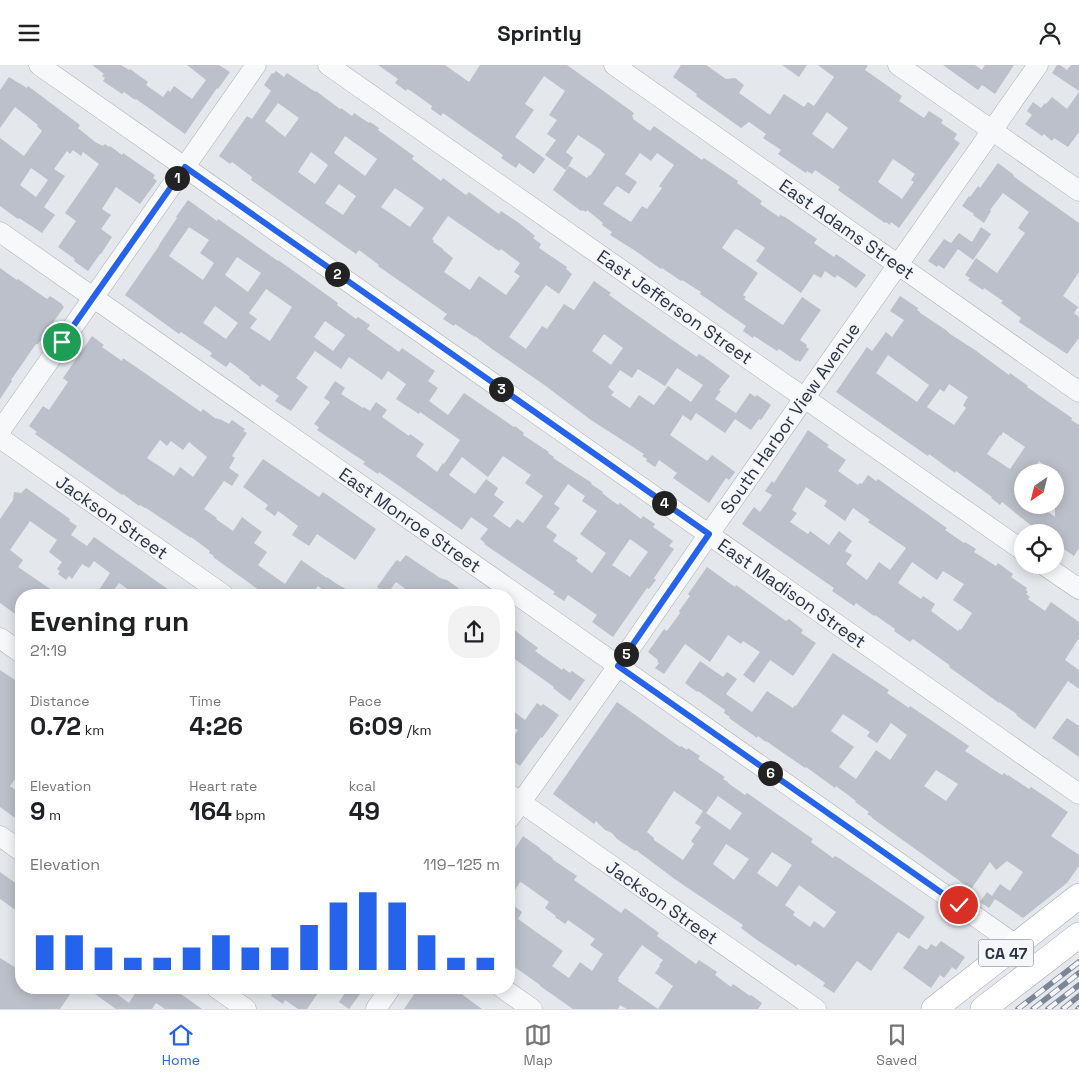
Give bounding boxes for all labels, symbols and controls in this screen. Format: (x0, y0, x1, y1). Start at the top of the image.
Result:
icon: menu (15, 19, 43, 47)
text: Sprintly (497, 19, 582, 47)
icon: person (1036, 19, 1064, 47)
pin: 1 (164, 165, 190, 191)
text: 1 (174, 169, 181, 187)
street label: East Adams Street (775, 174, 919, 284)
street label: East Jefferson Street (593, 245, 757, 369)
pin: 2 (324, 261, 350, 287)
text: 2 (333, 265, 342, 283)
street label: South Harbor View Avenue (715, 318, 865, 518)
pin (41, 321, 83, 363)
icon: arrive (48, 328, 76, 356)
pin: 3 (488, 377, 514, 401)
text: 3 (497, 380, 506, 398)
street label: East Monroe Street (335, 462, 485, 578)
north arrow (1014, 464, 1064, 514)
map controls (1014, 464, 1064, 574)
street label: Jackson Street (51, 470, 173, 564)
pin: 4 (652, 491, 676, 515)
text: 4 (660, 494, 669, 512)
button: locate (1014, 524, 1064, 574)
street label: East Madison Street (713, 533, 871, 653)
text: Evening run (30, 603, 189, 639)
button: share (448, 606, 500, 658)
text: 21:19 (30, 640, 67, 661)
pin: 5 (614, 641, 638, 667)
text: 5 (622, 645, 631, 663)
text: Distance (30, 692, 90, 710)
text: Time (189, 692, 221, 710)
text: Pace (349, 692, 381, 710)
text: 0.72 (30, 710, 81, 742)
text: 4:26 (189, 710, 243, 742)
text: 6:09 (349, 710, 403, 742)
text: km (81, 721, 104, 739)
text: /km (403, 721, 432, 739)
pin: 6 (758, 761, 782, 785)
text: 6 (766, 764, 775, 782)
text: Elevation (30, 777, 91, 795)
text: Heart rate (189, 777, 257, 795)
text: kcal (349, 777, 376, 795)
text: 9 (30, 795, 45, 827)
text: 164 (189, 795, 232, 827)
text: 49 (349, 795, 380, 827)
text: m (45, 806, 61, 824)
text: bpm (232, 806, 266, 824)
text: Elevation (30, 854, 100, 875)
text: 119–125 m (423, 854, 500, 875)
street label: Jackson Street (601, 855, 723, 949)
pin (938, 884, 980, 926)
icon: check (945, 891, 973, 919)
road number: CA 47 (978, 939, 1034, 966)
tab: Home (162, 1021, 200, 1069)
tab: Map (524, 1021, 553, 1069)
tab: Saved (876, 1021, 917, 1069)

